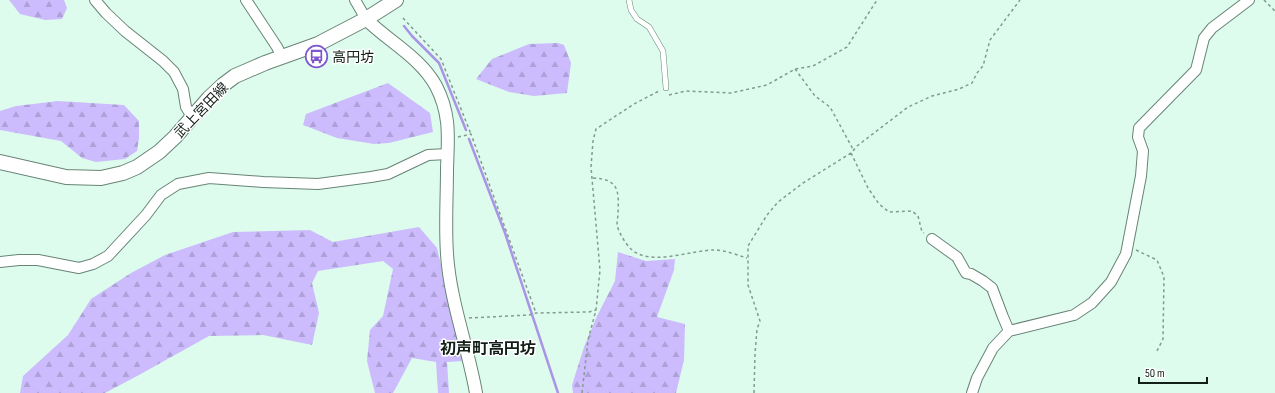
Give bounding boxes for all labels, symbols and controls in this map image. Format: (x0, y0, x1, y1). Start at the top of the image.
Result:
bus stop icon: 高円坊 (303, 44, 329, 70)
place label: 高円坊 (332, 49, 374, 66)
street label: 武上宮田線 (171, 79, 232, 141)
district label: 初声町高円坊 (440, 340, 536, 359)
scale bar (1139, 359, 1207, 385)
text: 50 m (1145, 366, 1165, 381)

